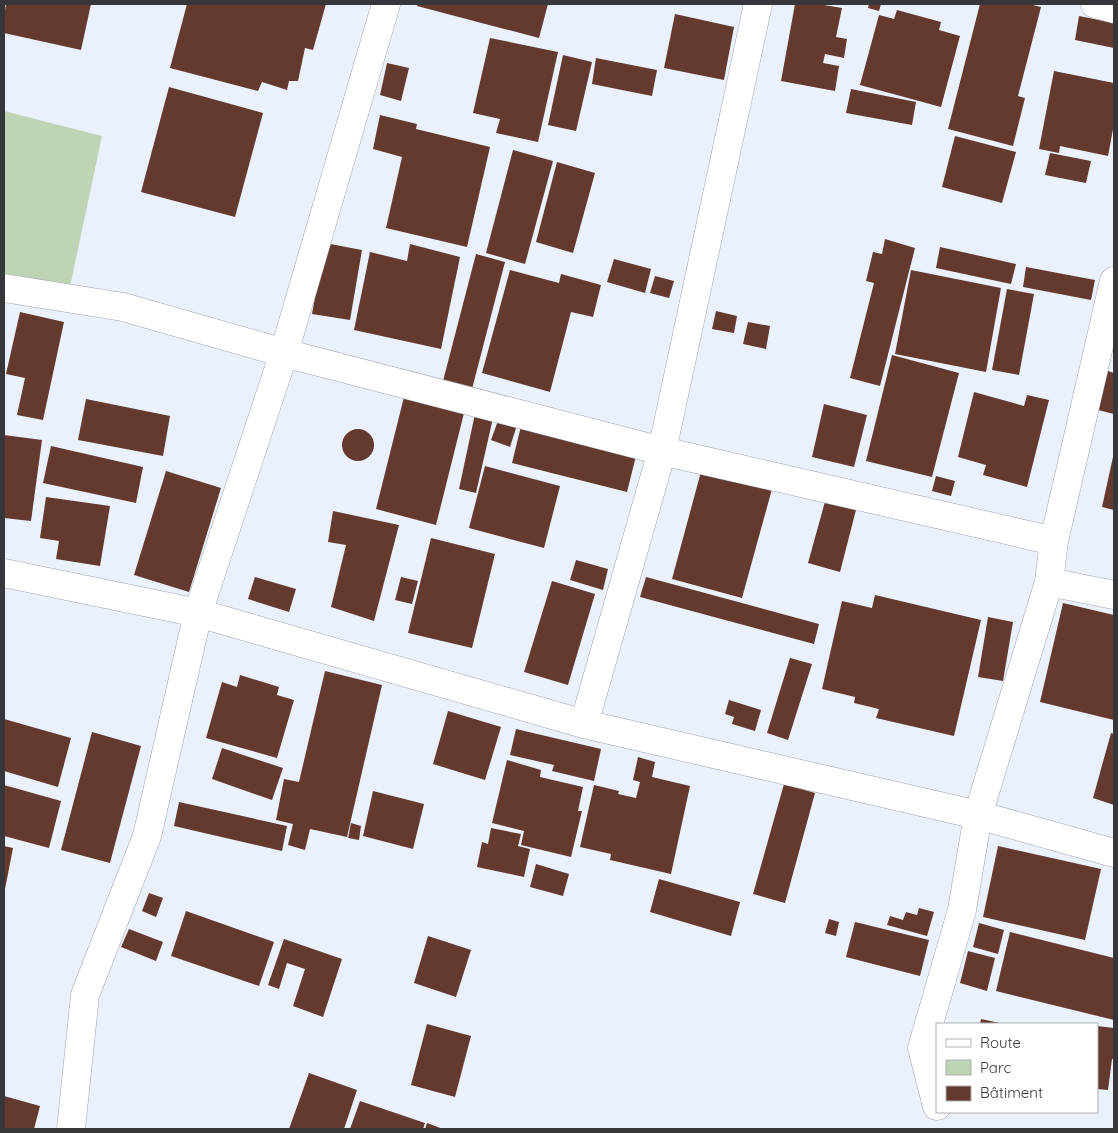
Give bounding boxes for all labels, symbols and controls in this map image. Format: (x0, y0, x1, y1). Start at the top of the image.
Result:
legend (936, 1023, 1098, 1113)
text: Route (980, 1033, 1021, 1052)
text: Parc (980, 1058, 1011, 1077)
text: Bâtiment (980, 1083, 1043, 1102)

